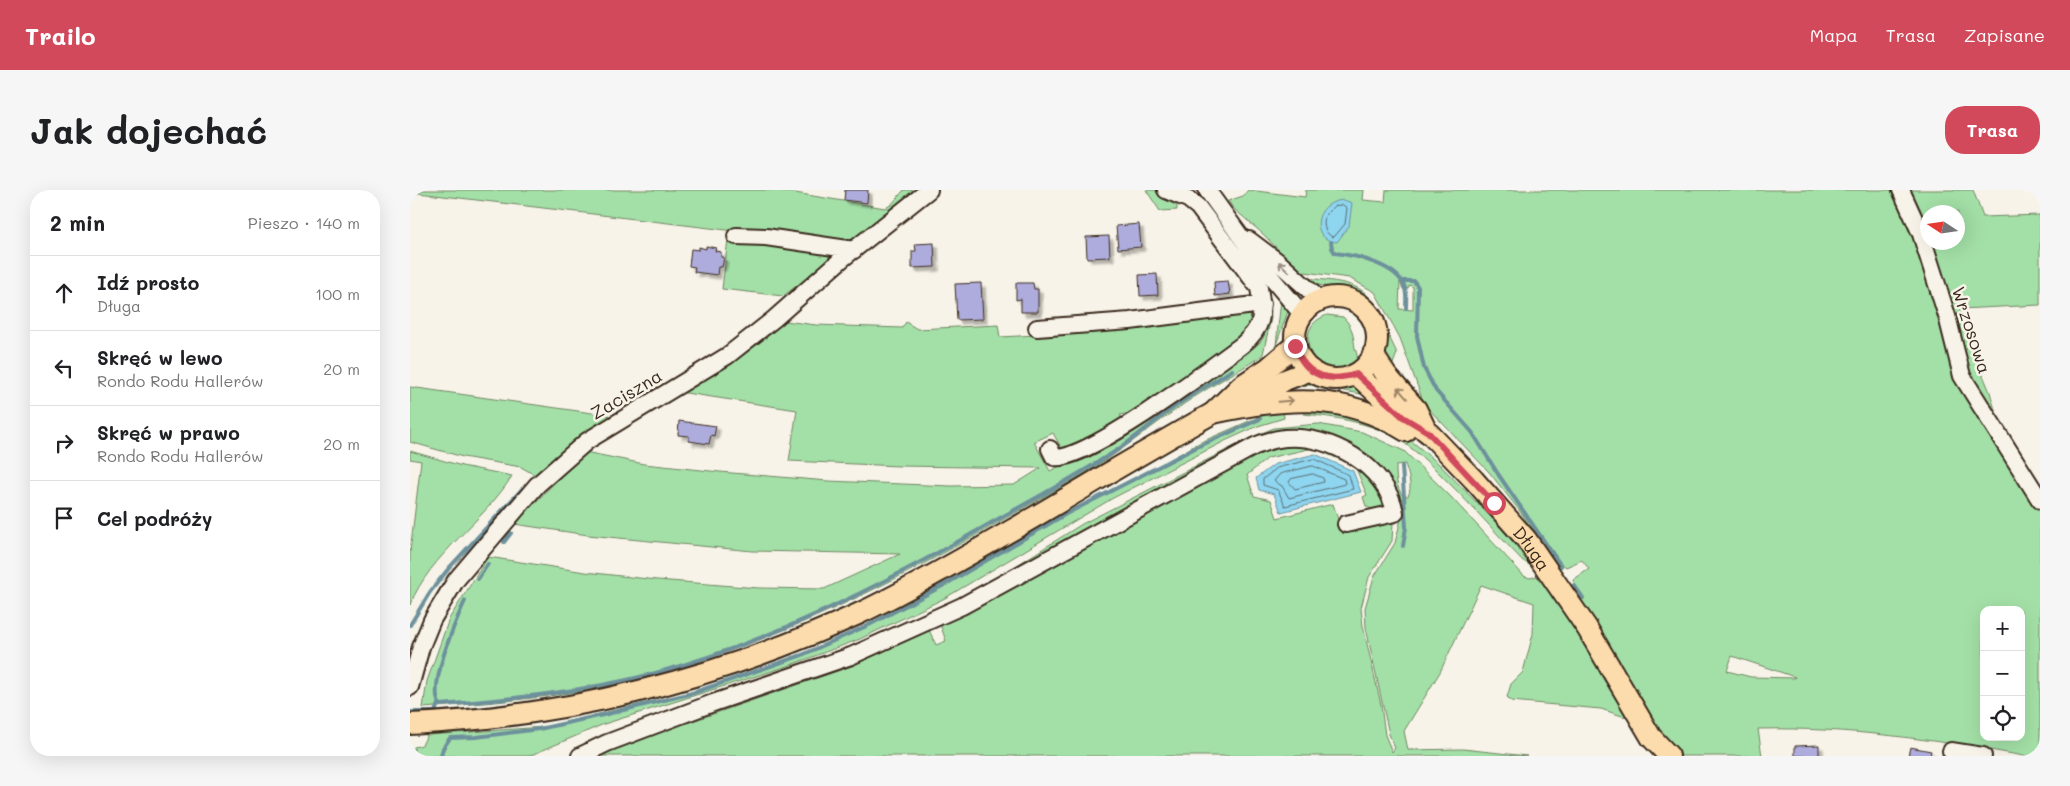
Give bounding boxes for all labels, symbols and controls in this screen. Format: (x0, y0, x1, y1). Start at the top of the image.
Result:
text: Trailo (25, 20, 96, 51)
text: Mapa (1810, 23, 1858, 47)
text: Trasa (1886, 23, 1936, 47)
text: Zapisane (1964, 23, 2045, 47)
button: Trasa (1945, 106, 2040, 154)
text: Jak dojechać (30, 107, 267, 153)
north arrow (1920, 205, 1965, 250)
text: 2 min (50, 209, 105, 236)
text: Pieszo · 140 m (248, 212, 360, 233)
one-way arrow (1277, 261, 1290, 273)
text: Idź prosto (97, 270, 199, 295)
icon: ahead (50, 279, 78, 307)
text: 100 m (315, 283, 360, 304)
street label: Wrzosowa (1947, 283, 1997, 377)
text: Długa (97, 295, 141, 316)
route end (1284, 335, 1307, 358)
text: Skręć w lewo (97, 345, 223, 370)
icon: left (50, 354, 78, 382)
text: 20 m (323, 358, 360, 379)
street label: Zaciszna (586, 363, 666, 425)
text: Rondo Rodu Hallerów (97, 370, 263, 391)
one-way arrow (1396, 386, 1407, 399)
one-way arrow (1278, 397, 1294, 406)
text: Skręć w prawo (97, 420, 240, 445)
icon: right (50, 429, 78, 457)
text: 20 m (323, 433, 360, 454)
text: Rondo Rodu Hallerów (97, 445, 263, 466)
route start (1483, 492, 1506, 515)
icon: arrive (50, 504, 78, 532)
text: Cel podróży (97, 506, 212, 531)
street label: Długa (1508, 521, 1556, 575)
map controls (1980, 606, 2025, 741)
button: + (1980, 606, 2025, 651)
button: − (1980, 651, 2025, 696)
button: locate (1980, 696, 2025, 741)

